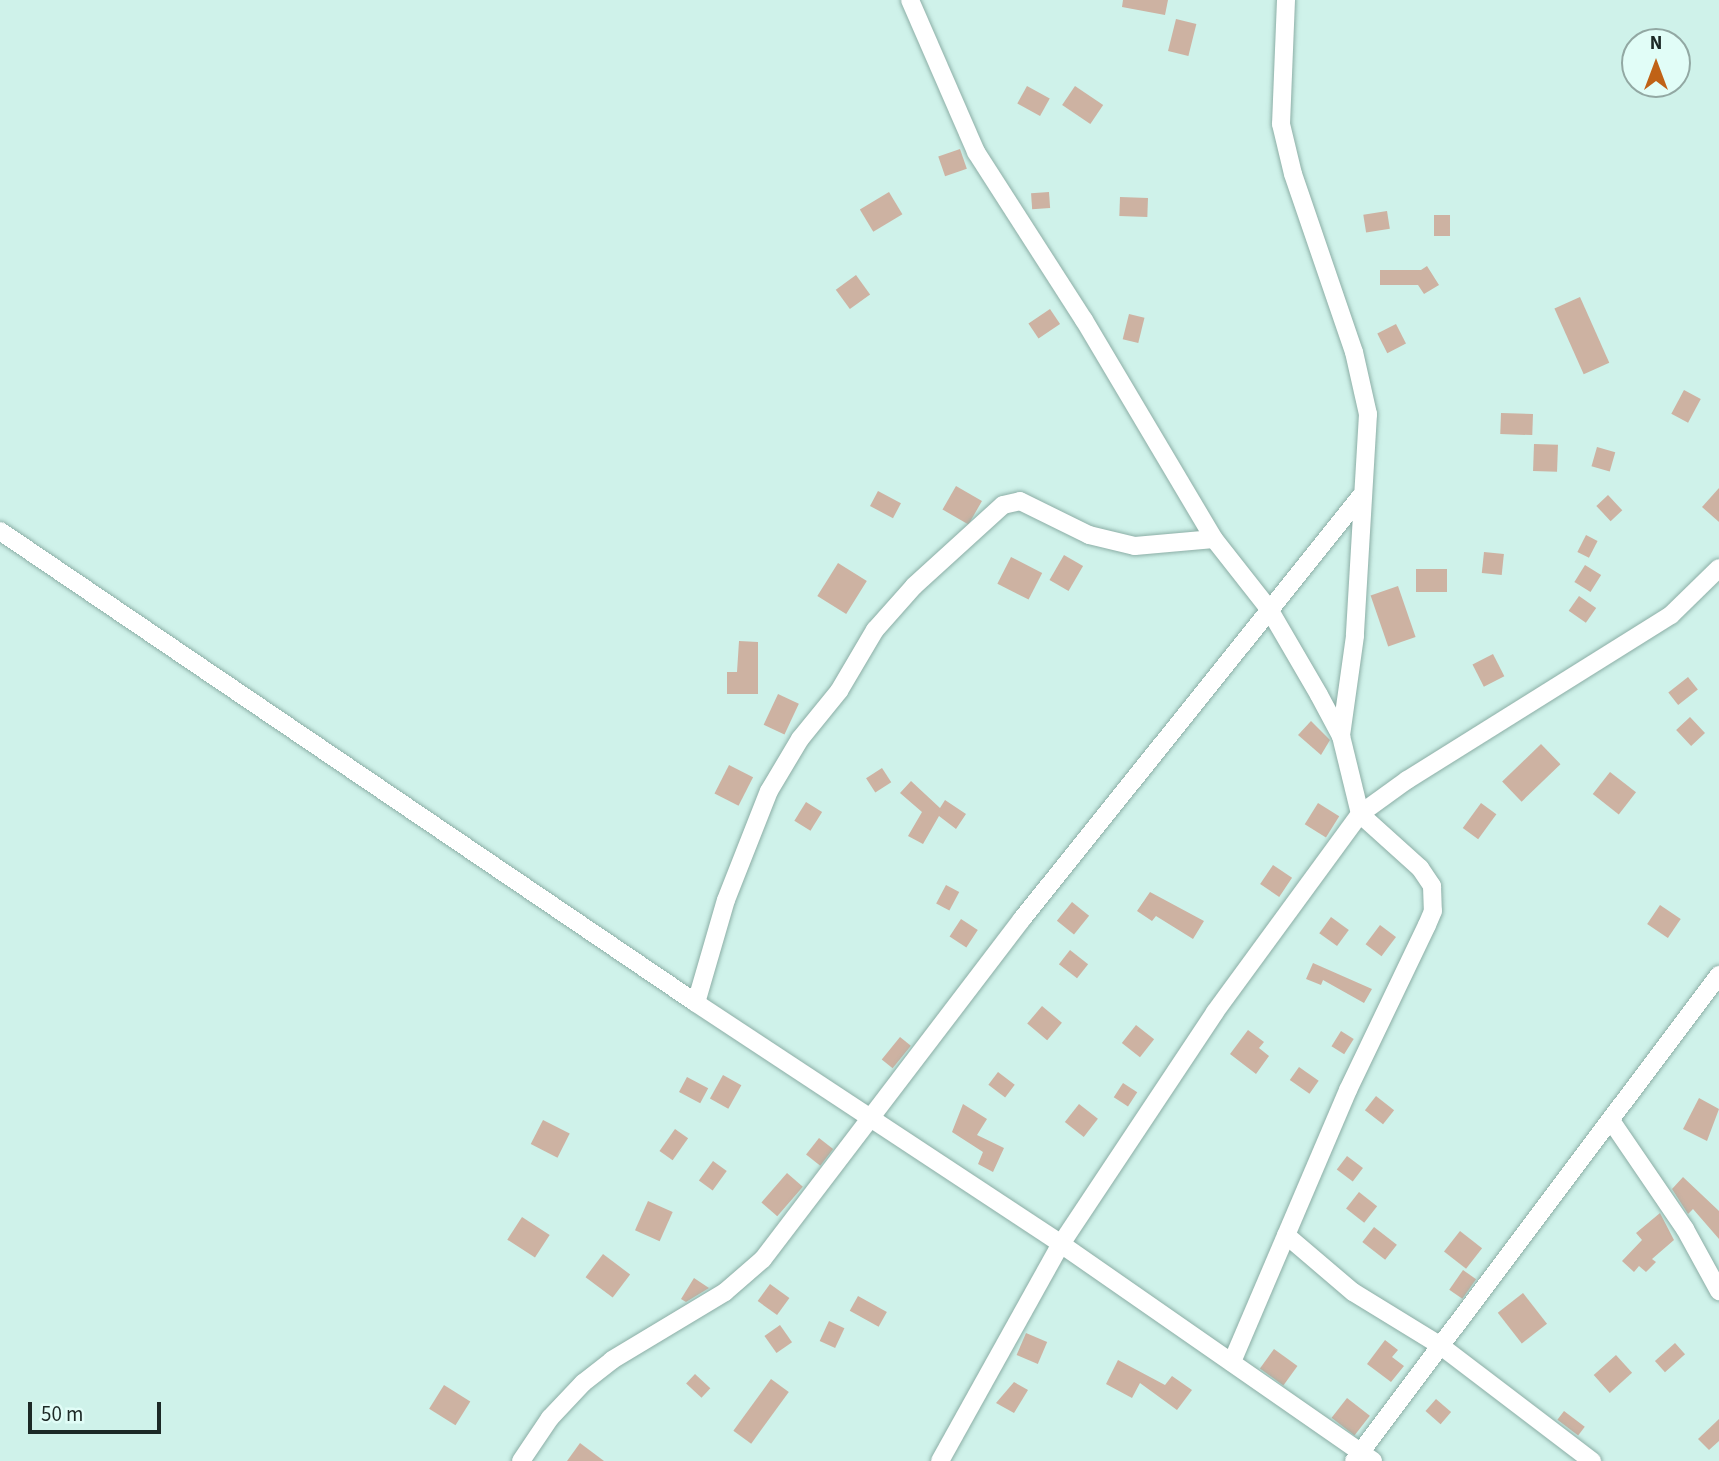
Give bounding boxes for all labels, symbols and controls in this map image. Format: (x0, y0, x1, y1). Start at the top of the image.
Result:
north arrow (1621, 28, 1691, 98)
text: N (1650, 30, 1662, 57)
scale bar (32, 1388, 164, 1432)
text: 50 m (41, 1399, 83, 1429)

